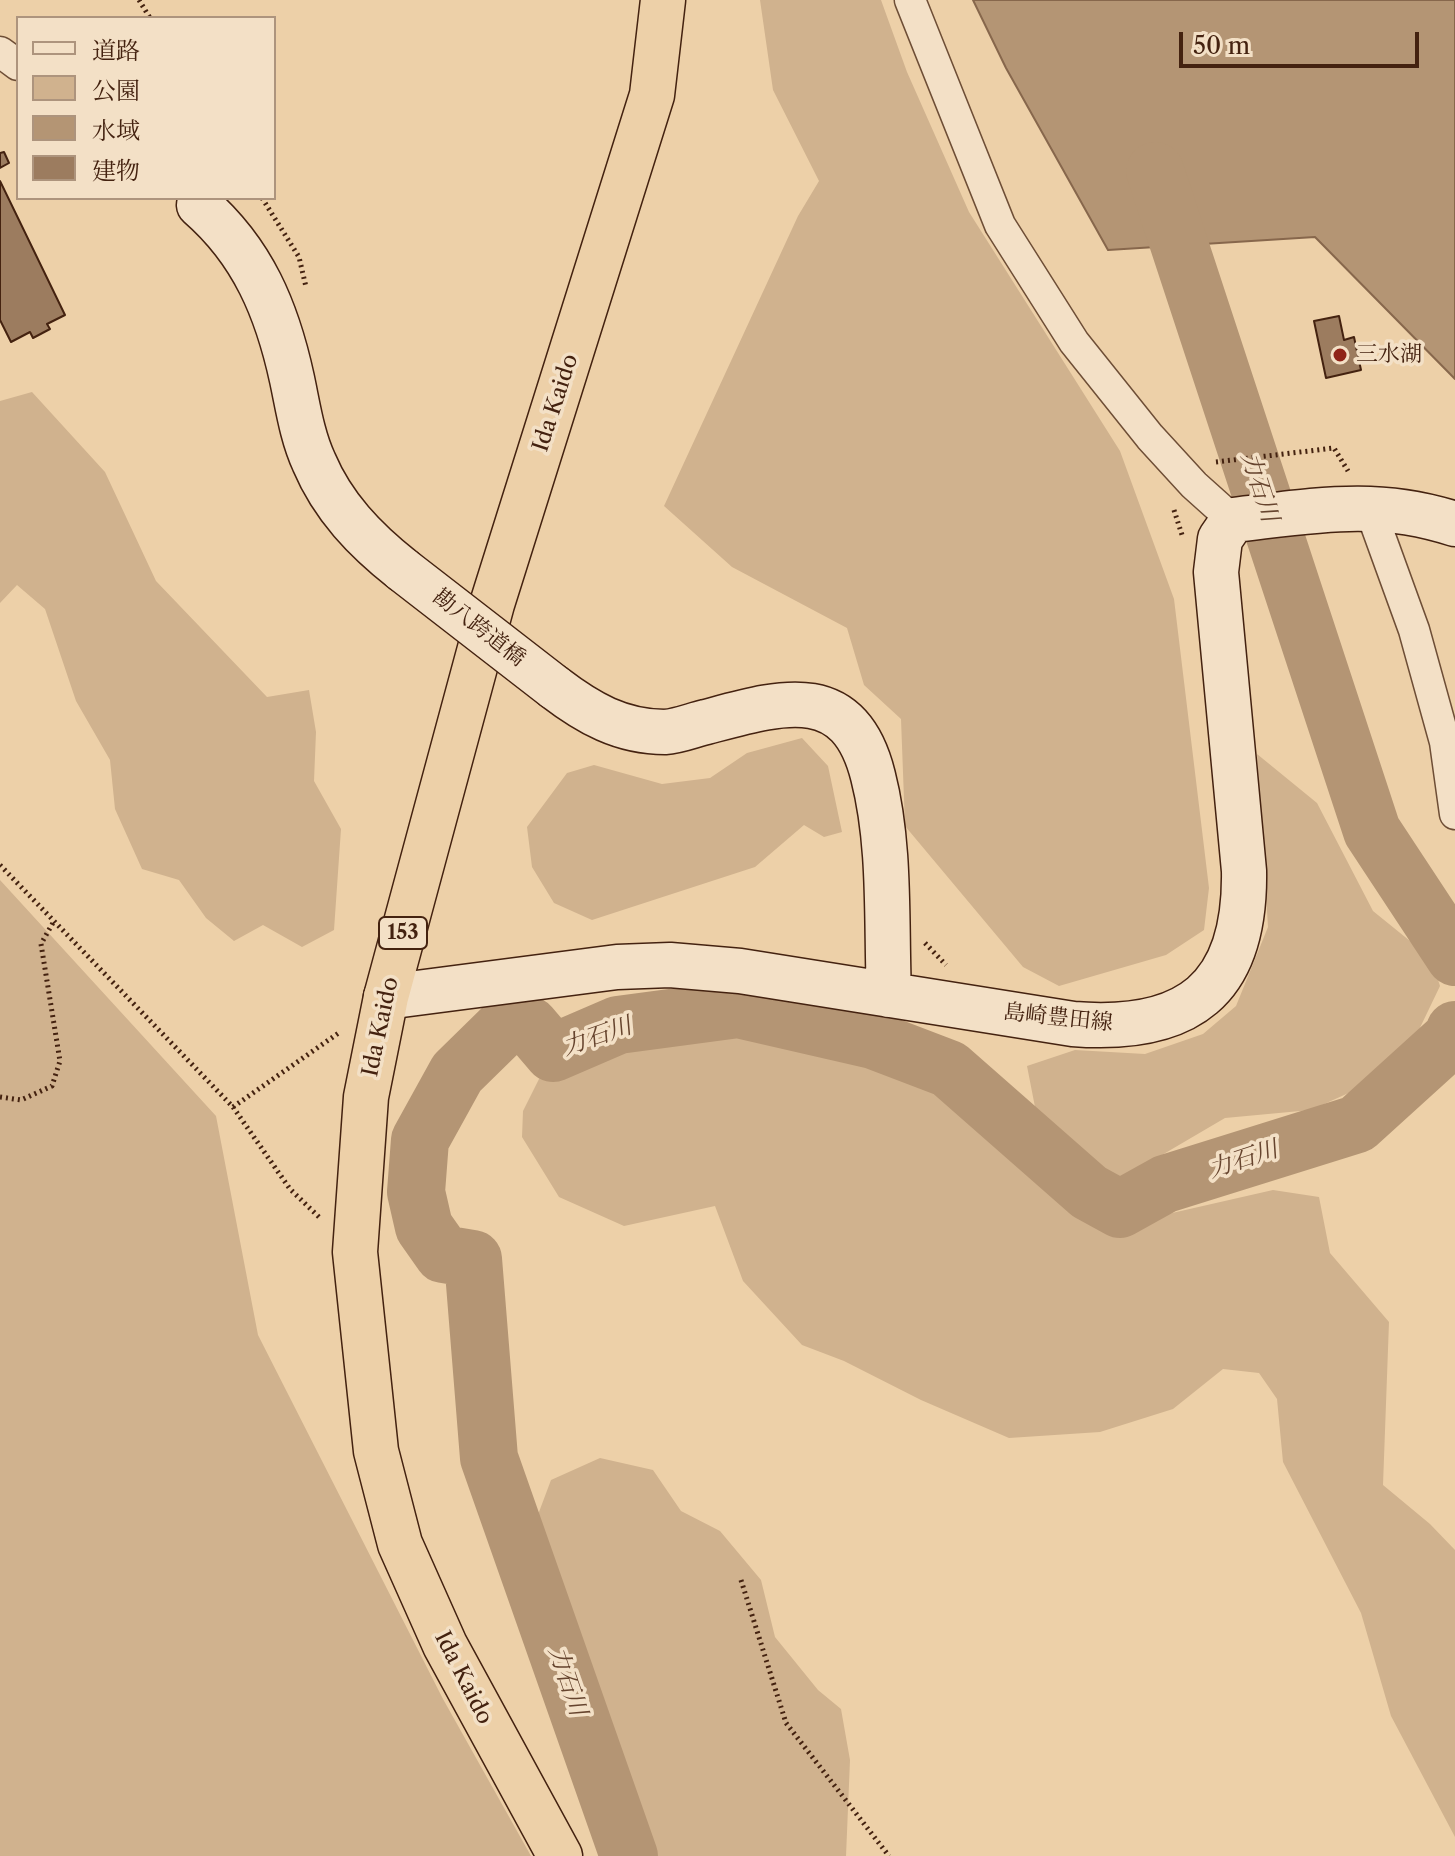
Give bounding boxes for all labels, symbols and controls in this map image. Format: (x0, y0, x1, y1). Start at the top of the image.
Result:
legend (16, 16, 276, 200)
scale bar (1183, 16, 1423, 66)
text: 50 m (1193, 31, 1250, 60)
text: 道路 (92, 36, 140, 65)
text: 公園 (92, 76, 140, 105)
text: 水域 (92, 116, 140, 145)
text: 建物 (92, 156, 140, 185)
place label: 三水湖 (1356, 342, 1422, 368)
marker: 三水湖 (1331, 346, 1349, 364)
street label: Ida Kaido (528, 351, 584, 455)
water label: 力石川 (1234, 448, 1284, 526)
street label: 勘八跨道橋 (428, 584, 530, 672)
road number: 153 (379, 917, 427, 949)
street label: Ida Kaido (358, 975, 404, 1079)
street label: 島崎豊田線 (1002, 999, 1114, 1037)
water label: 力石川 (558, 1012, 636, 1062)
water label: 力石川 (1204, 1135, 1282, 1185)
street label: Ida Kaido (428, 1627, 498, 1729)
water label: 力石川 (542, 1642, 592, 1720)

